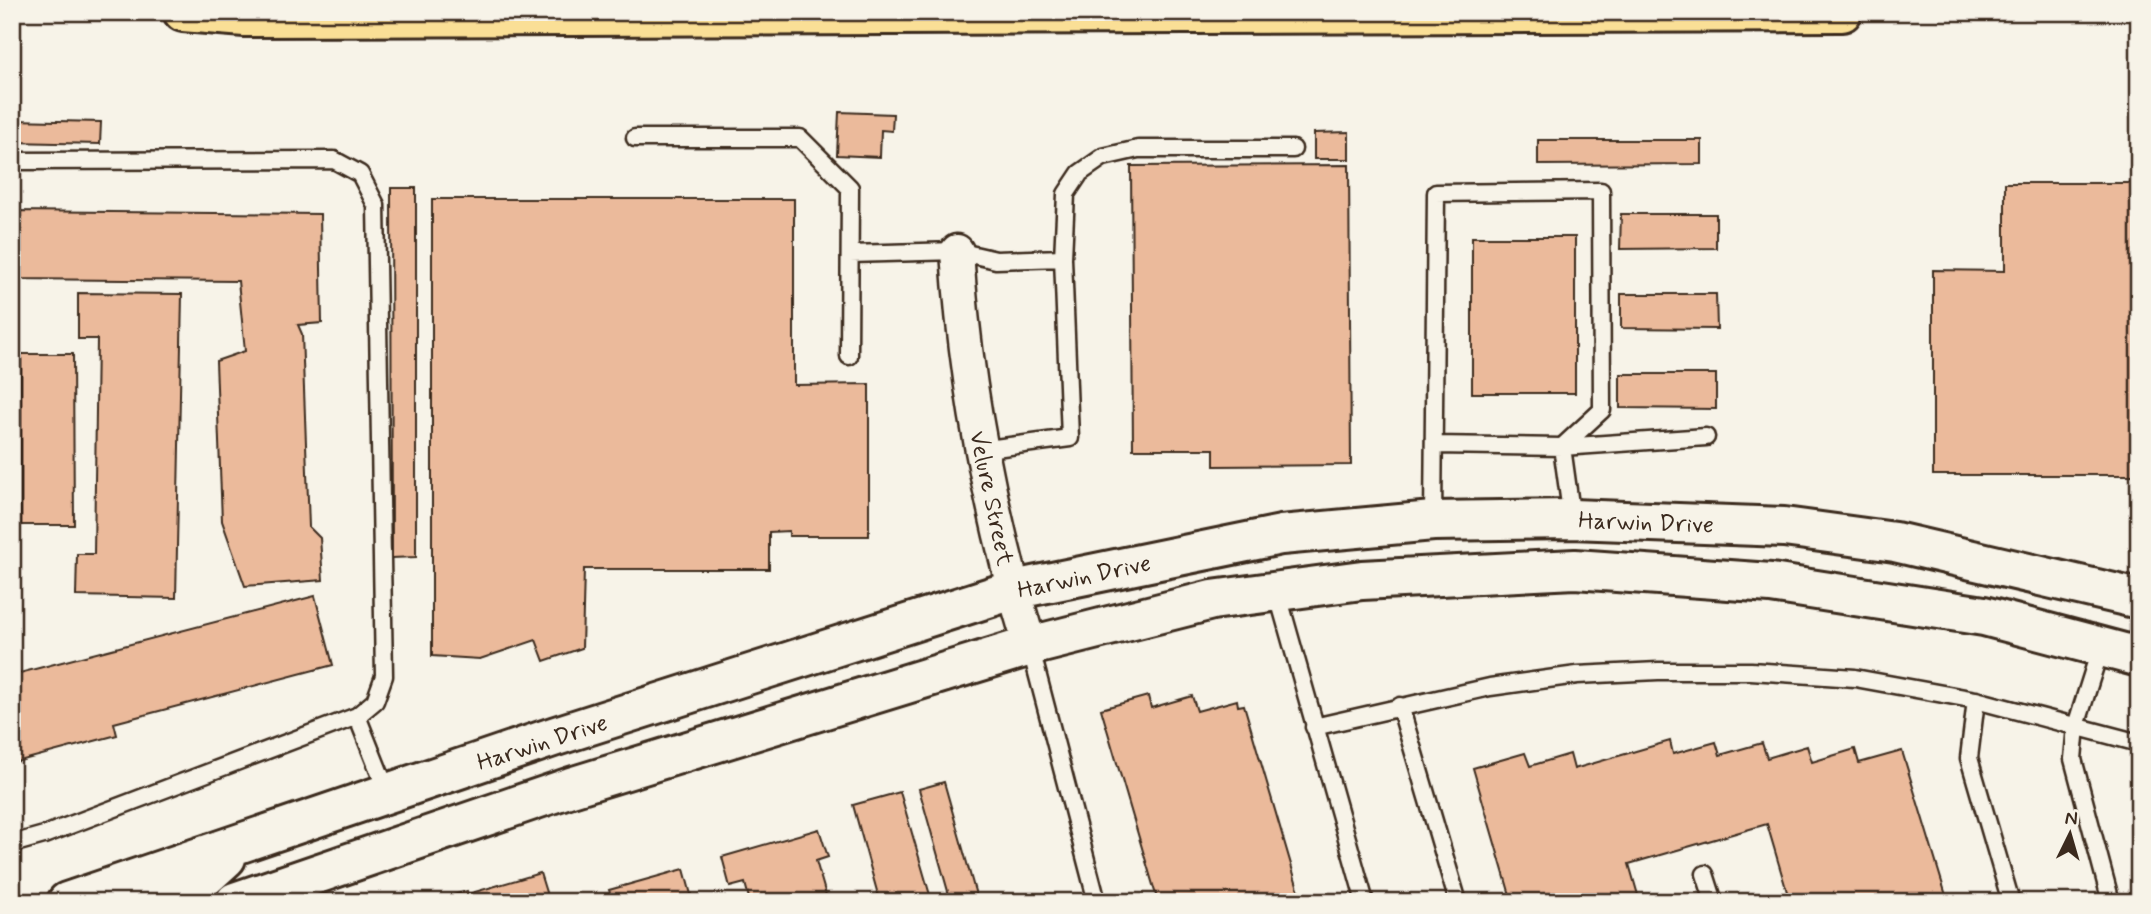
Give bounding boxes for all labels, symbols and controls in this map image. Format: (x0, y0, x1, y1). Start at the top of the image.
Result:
street label: Velure Street (961, 428, 1020, 569)
street label: Harwin Drive (1578, 506, 1714, 541)
street label: Harwin Drive (1015, 548, 1154, 607)
street label: Harwin Drive (473, 708, 612, 779)
north arrow (2036, 799, 2106, 869)
text: N (2064, 806, 2079, 832)

